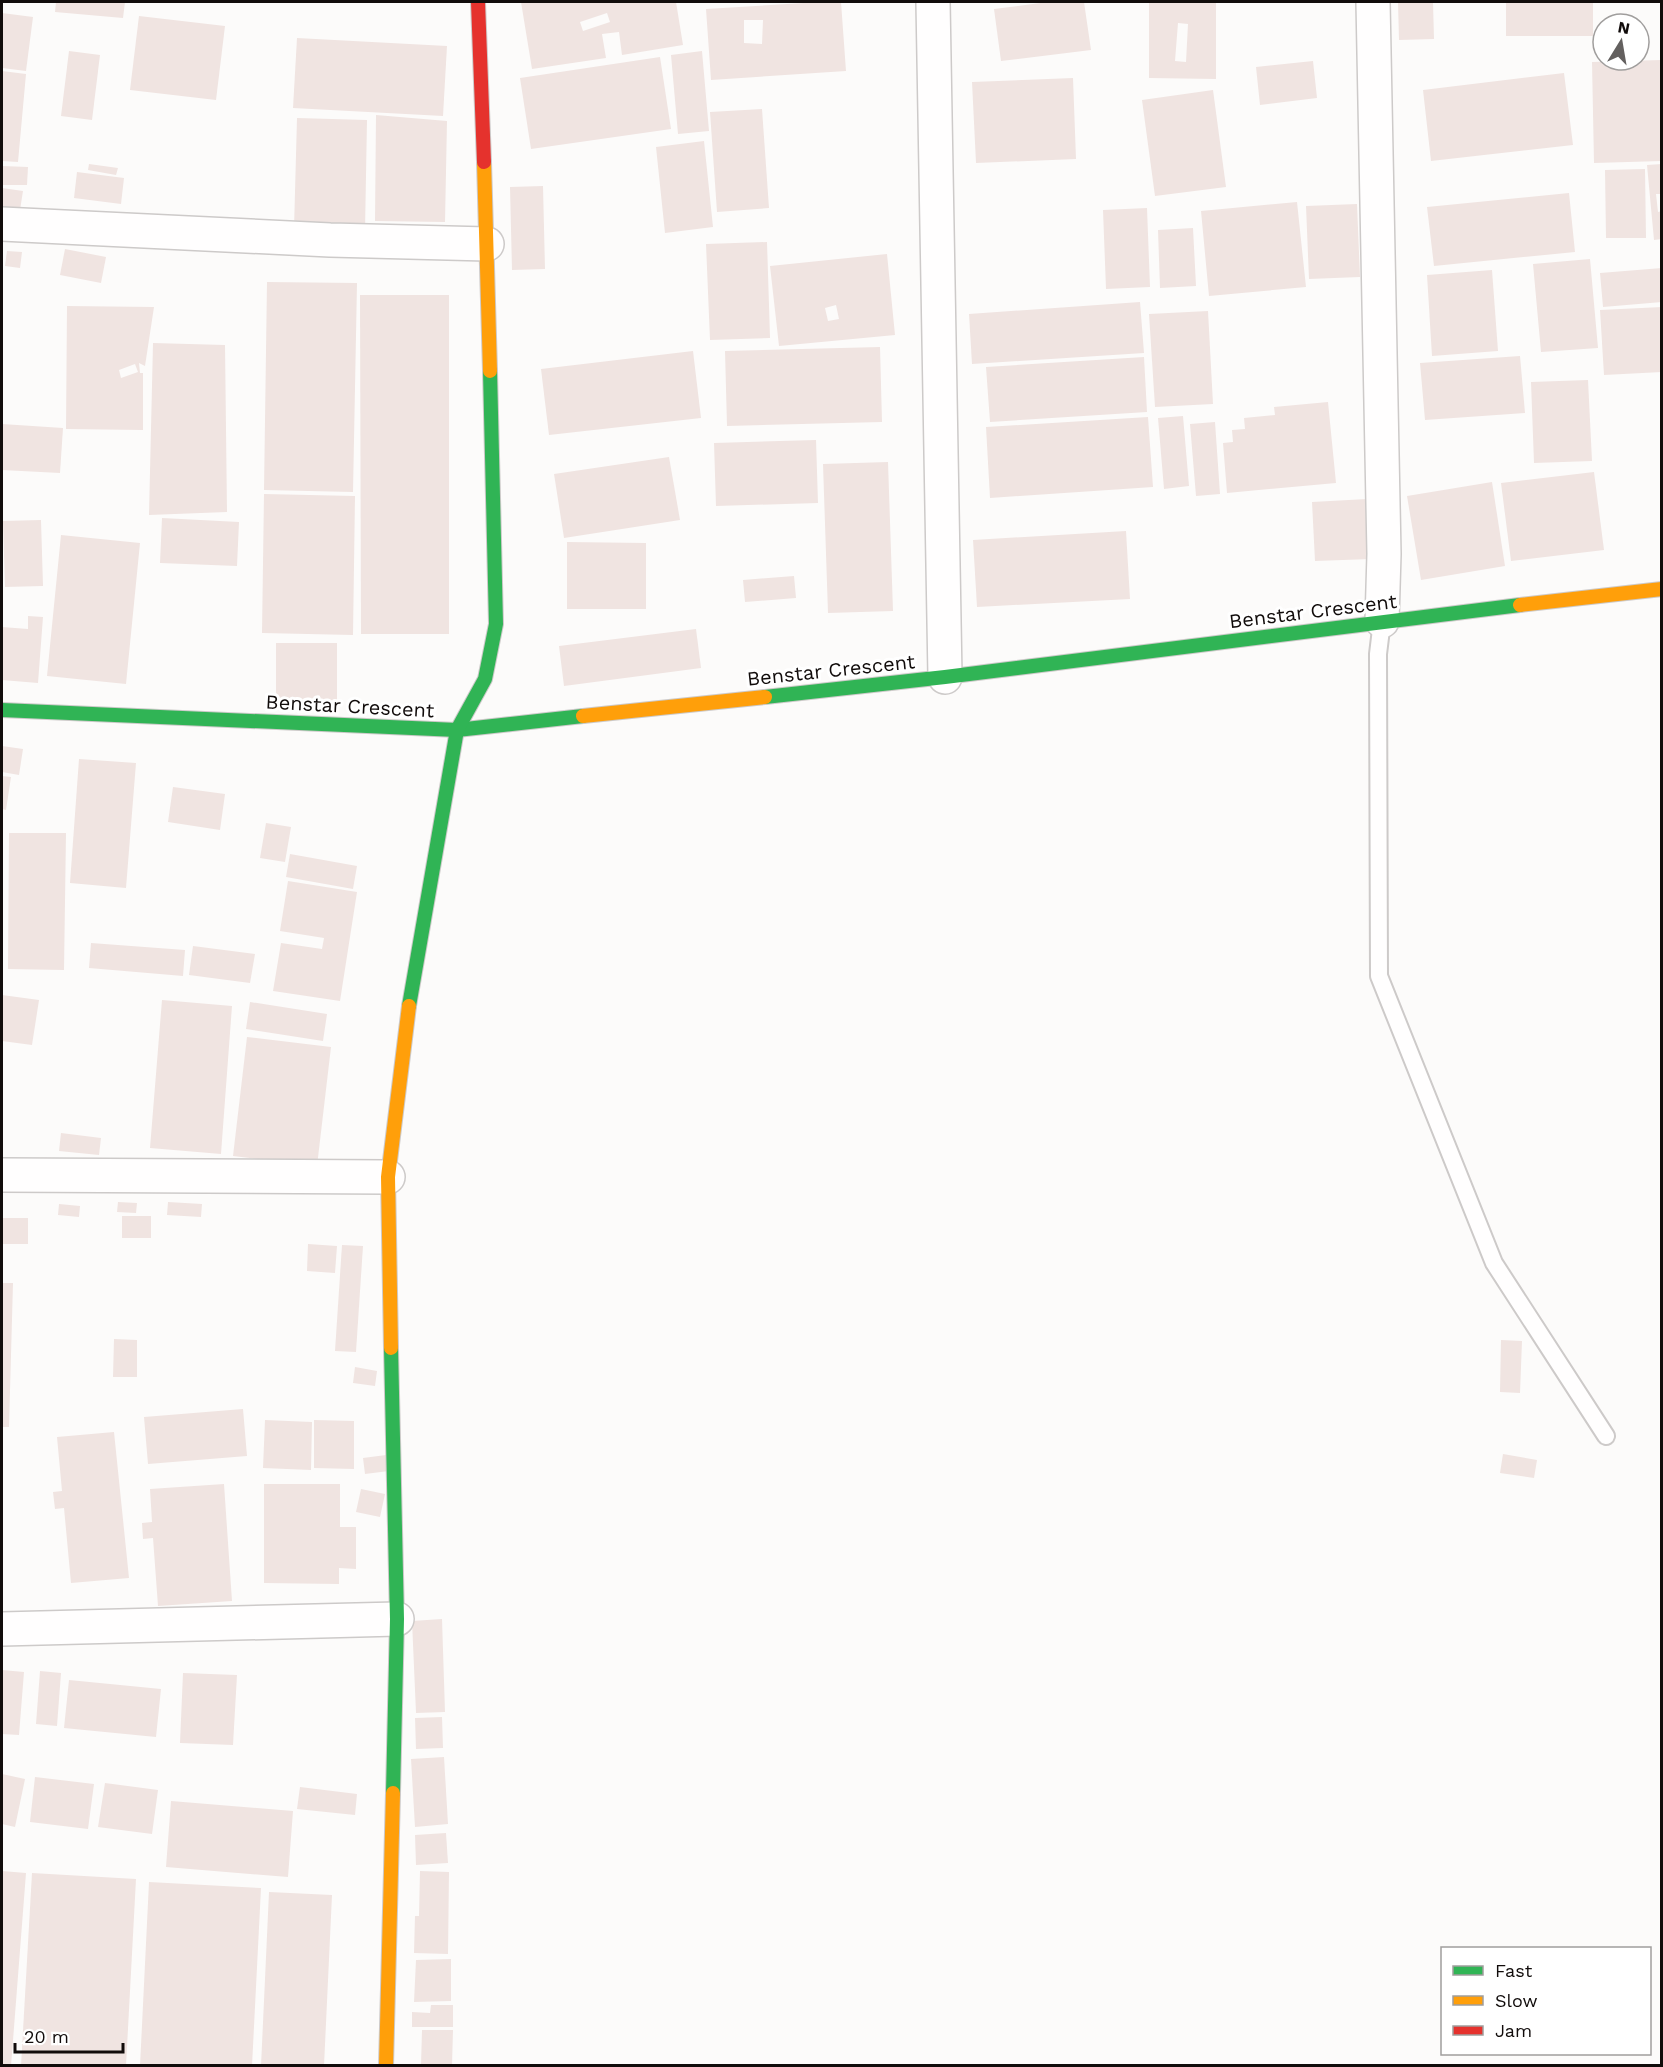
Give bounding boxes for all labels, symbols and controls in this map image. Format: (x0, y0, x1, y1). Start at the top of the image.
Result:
north arrow (1591, 12, 1651, 72)
text: N (1616, 17, 1631, 38)
street label: Benstar Crescent (1228, 589, 1399, 633)
street label: Benstar Crescent (746, 649, 917, 691)
street label: Benstar Crescent (265, 690, 435, 722)
legend (1441, 1947, 1651, 2055)
text: Fast (1495, 1960, 1533, 1981)
text: Slow (1495, 1990, 1538, 2011)
scale bar (15, 2016, 123, 2054)
text: Jam (1495, 2020, 1532, 2041)
text: 20 m (24, 2026, 69, 2047)

